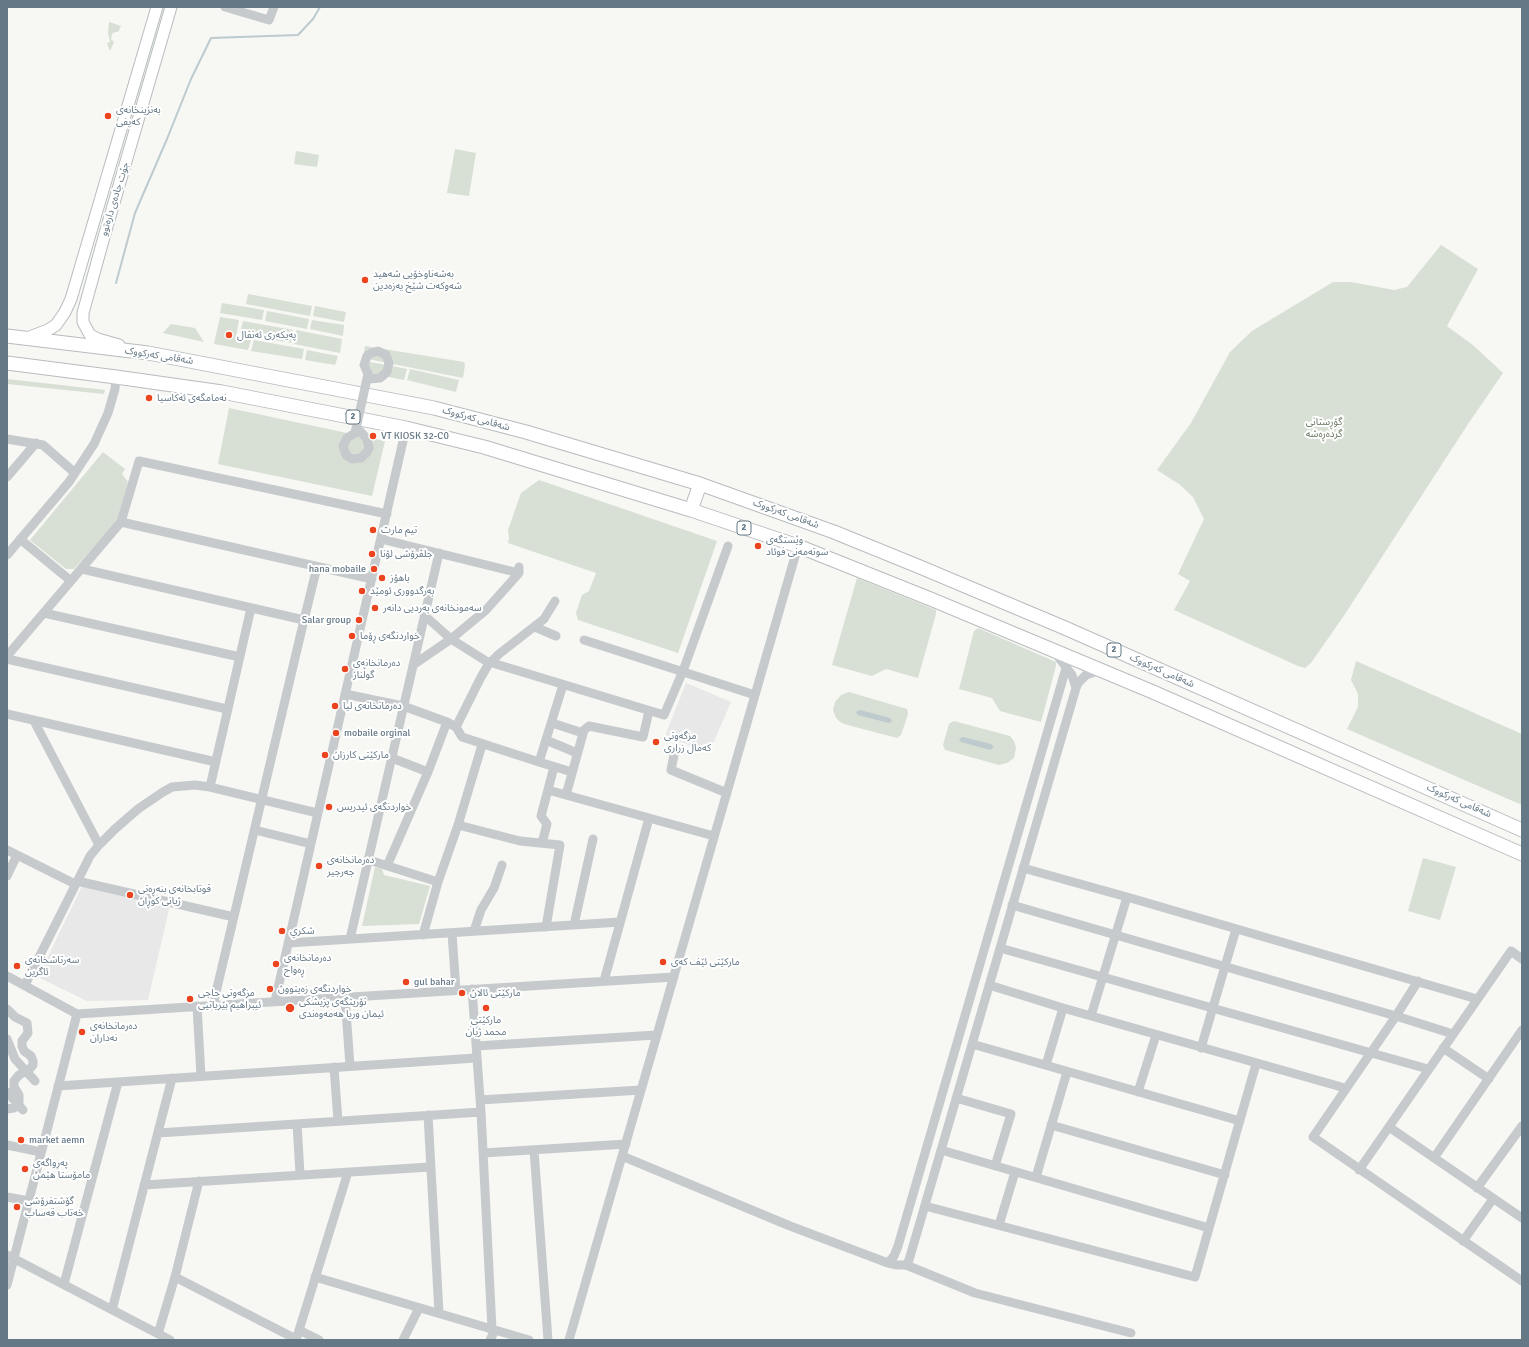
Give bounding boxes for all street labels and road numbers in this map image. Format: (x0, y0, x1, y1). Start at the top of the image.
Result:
street label: جۆت جادەی دارەتوو (98, 161, 132, 237)
street label: شەقامی کەرکووک (124, 345, 194, 367)
street label: شەقامی کەرکووک (441, 404, 511, 434)
road number: 2 (346, 410, 360, 424)
street label: شەقامی کەرکووک (751, 497, 821, 531)
road number: 2 (737, 521, 751, 535)
road number: 2 (1107, 643, 1121, 657)
street label: شەقامی کەرکووک (1128, 651, 1196, 691)
street label: شەقامی کەرکووک (1425, 781, 1493, 821)

